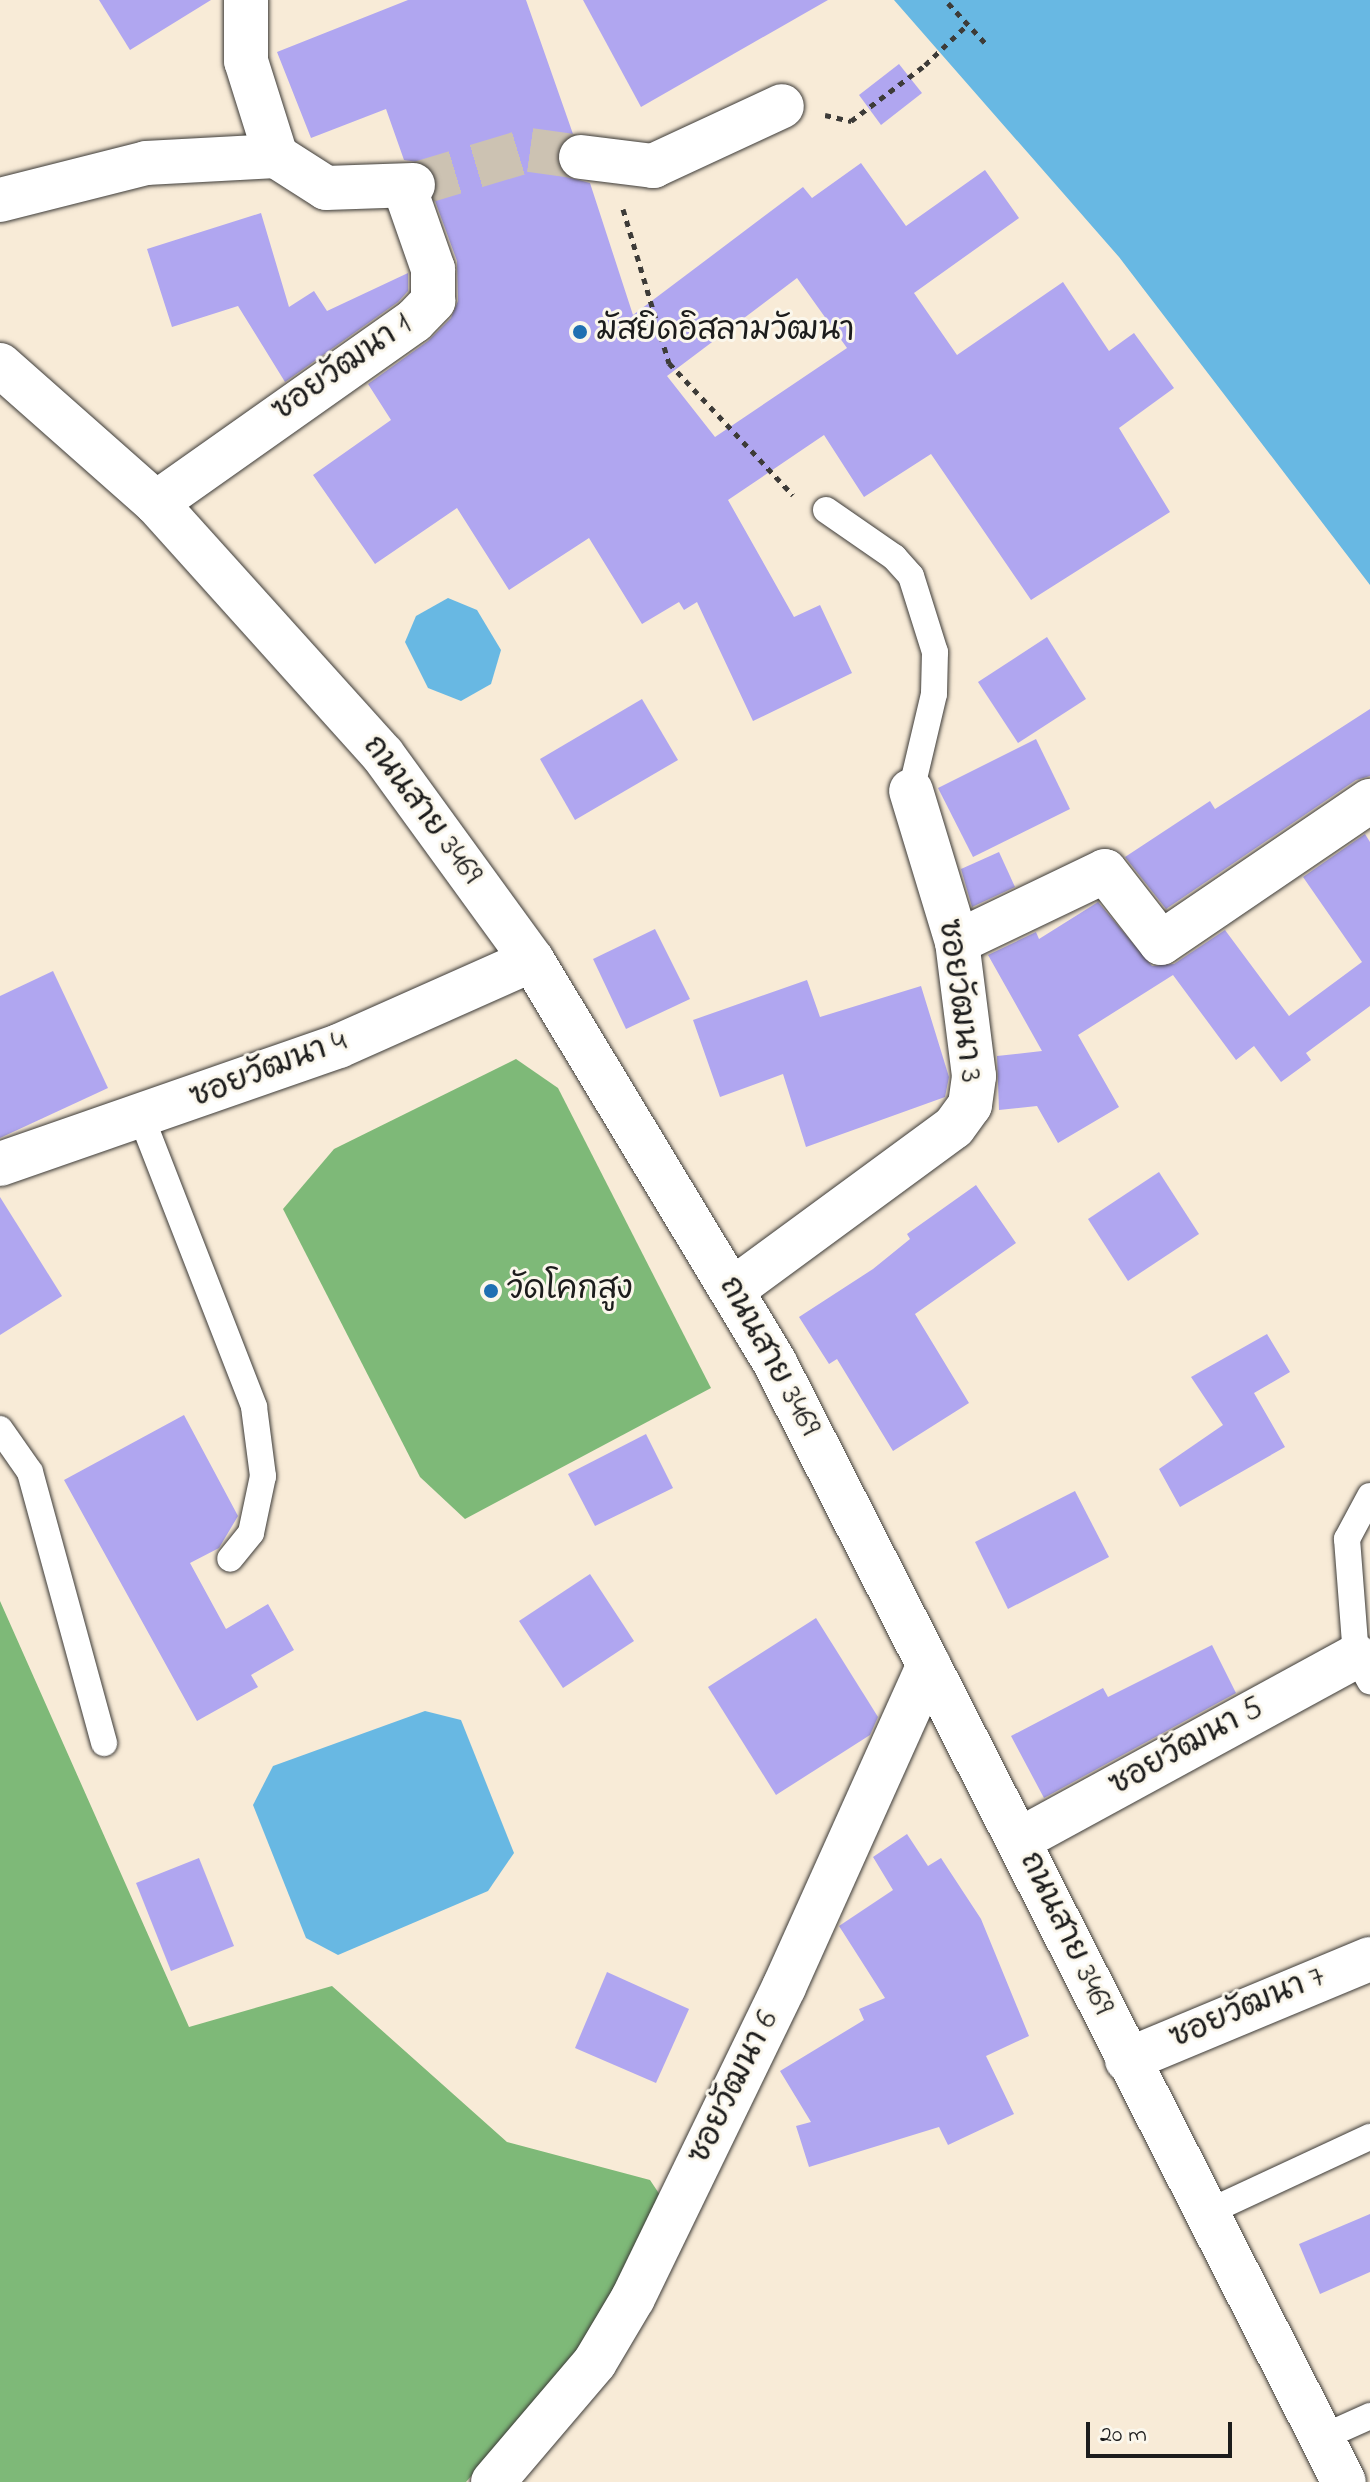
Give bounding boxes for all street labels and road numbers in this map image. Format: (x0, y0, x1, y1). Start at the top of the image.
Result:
street label: ซอยวัฒนา 1 (266, 307, 420, 431)
street label: ถนนสาย 3469 (353, 729, 489, 893)
street label: ซอยวัฒนา 3 (928, 917, 988, 1085)
street label: ซอยวัฒนา 4 (185, 1024, 353, 1118)
street label: ถนนสาย 3469 (708, 1271, 828, 1443)
street label: ซอยวัฒนา 5 (1103, 1690, 1271, 1806)
street label: ถนนสาย 3469 (1009, 1846, 1121, 2022)
street label: ซอยวัฒนา 7 (1165, 1959, 1331, 2059)
street label: ซอยวัฒนา 6 (681, 2005, 789, 2171)

